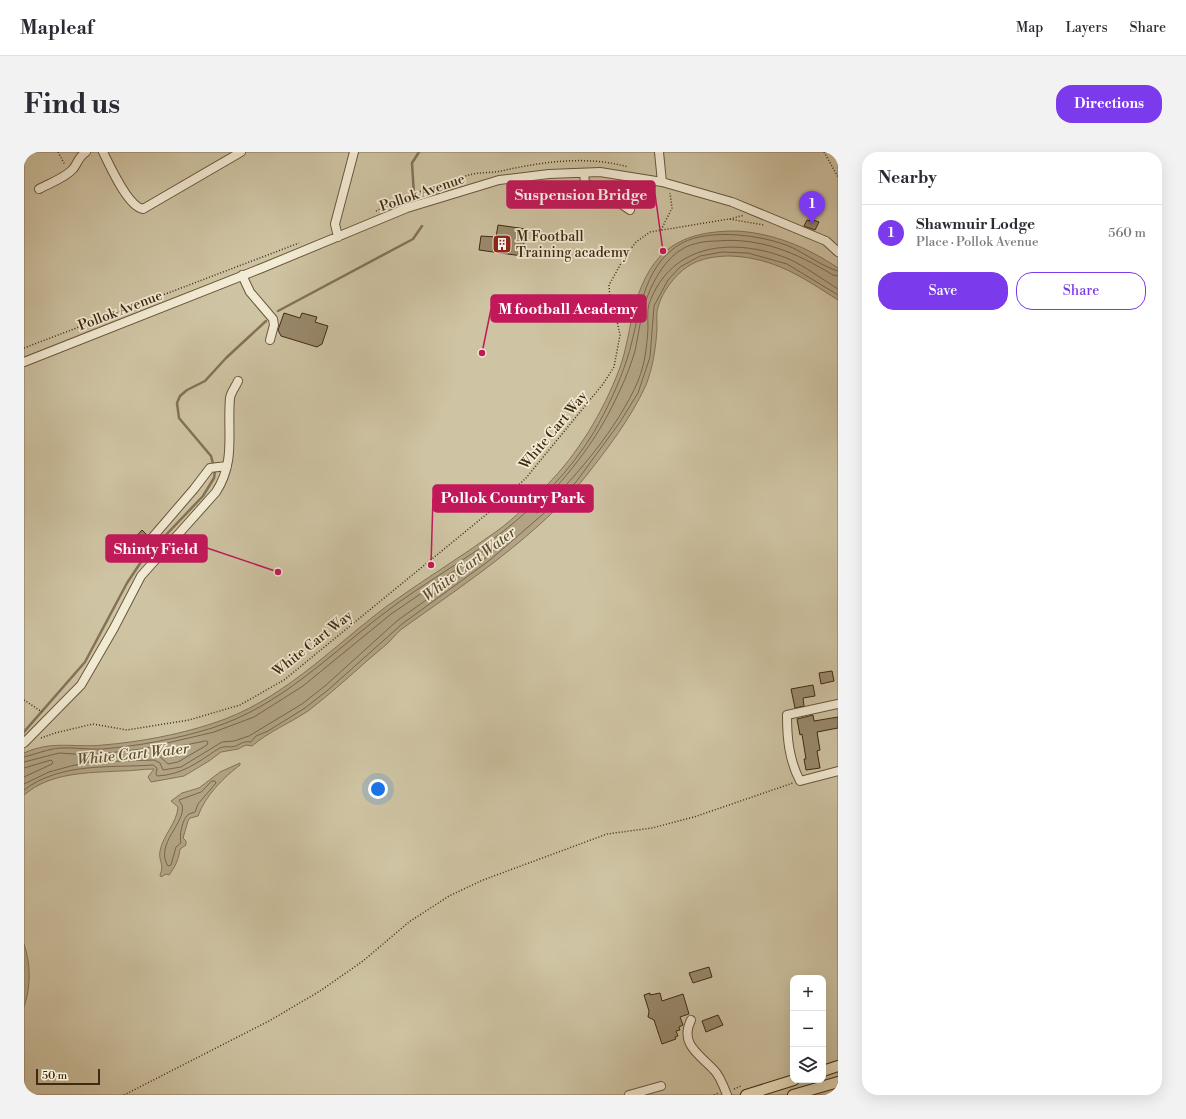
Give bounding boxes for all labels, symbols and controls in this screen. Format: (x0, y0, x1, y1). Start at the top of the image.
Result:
text: Mapleaf (20, 16, 93, 40)
text: Map (1016, 19, 1043, 37)
text: Layers (1065, 19, 1108, 37)
text: Share (1130, 19, 1166, 37)
button: Directions (1056, 85, 1162, 123)
text: Find us (24, 87, 120, 122)
text: Nearby (878, 167, 937, 189)
street label: Pollok Avenue (377, 170, 467, 216)
callout: Suspension Bridge (507, 181, 655, 208)
text: Suspension Bridge (515, 186, 647, 205)
pin: 1 (799, 191, 825, 224)
text: Shawmuir Lodge (916, 215, 1035, 234)
text: 1 (888, 225, 894, 241)
text: 560 m (1108, 225, 1146, 241)
place label: M Football Training academy (516, 228, 630, 262)
building icon: M Football Training academy (491, 233, 513, 255)
text: Place · Pollok Avenue (916, 234, 1039, 250)
button: Save (878, 272, 1008, 310)
button: Share (1016, 272, 1146, 310)
street label: Pollok Avenue (76, 287, 165, 335)
callout: M football Academy (491, 295, 646, 322)
text: M football Academy (498, 300, 638, 319)
street label: White Cart Way (515, 388, 592, 474)
callout: Pollok Country Park (433, 485, 593, 512)
text: Pollok Country Park (441, 489, 586, 508)
water label: White Cart Water (419, 523, 520, 606)
callout: Shinty Field (106, 535, 207, 562)
text: Shinty Field (114, 540, 199, 559)
street label: White Cart Way (268, 607, 356, 681)
water label: White Cart Water (76, 739, 190, 770)
your location (368, 779, 388, 799)
map controls (790, 975, 826, 1083)
button: + (790, 975, 826, 1011)
button: − (790, 1011, 826, 1047)
button: layers (790, 1047, 826, 1083)
scale bar (36, 1067, 100, 1086)
text: 50 m (42, 1069, 67, 1083)

